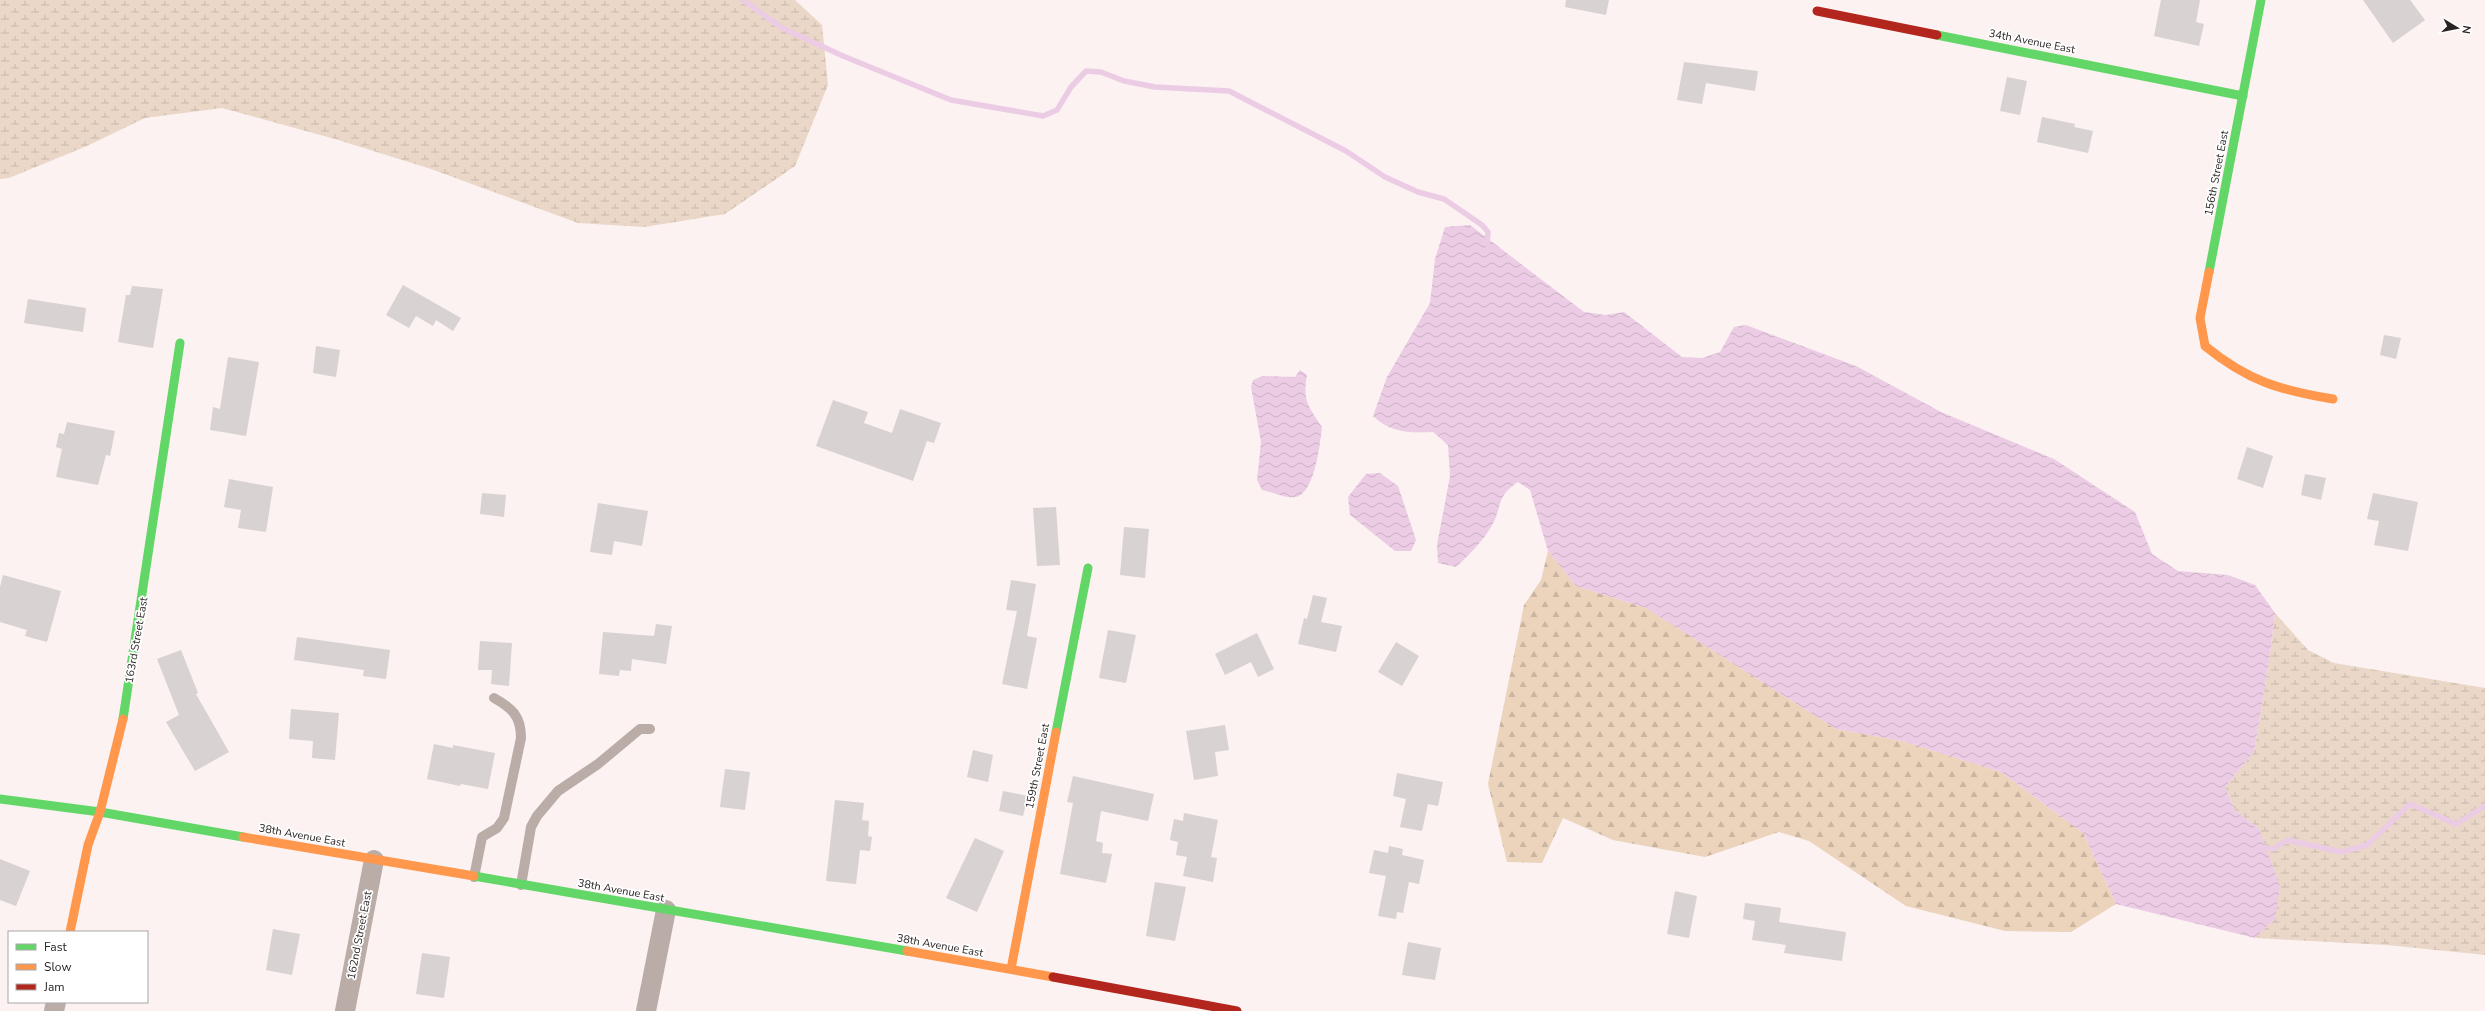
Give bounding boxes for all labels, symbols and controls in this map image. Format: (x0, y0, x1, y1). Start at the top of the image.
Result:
north arrow (2437, 8, 2477, 48)
text: N (2458, 24, 2474, 35)
street label: 34th Avenue East (1987, 26, 2076, 57)
street label: 156th Street East (2201, 129, 2232, 217)
street label: 163rd Street East (122, 596, 151, 684)
street label: 159th Street East (1022, 722, 1053, 810)
street label: 38th Avenue East (257, 820, 347, 851)
street label: 38th Avenue East (576, 875, 666, 906)
street label: 162nd Street East (344, 890, 375, 980)
street label: 38th Avenue East (895, 930, 985, 961)
legend (8, 931, 148, 1003)
text: Fast (44, 939, 67, 955)
text: Slow (44, 959, 72, 975)
text: Jam (43, 979, 65, 995)

